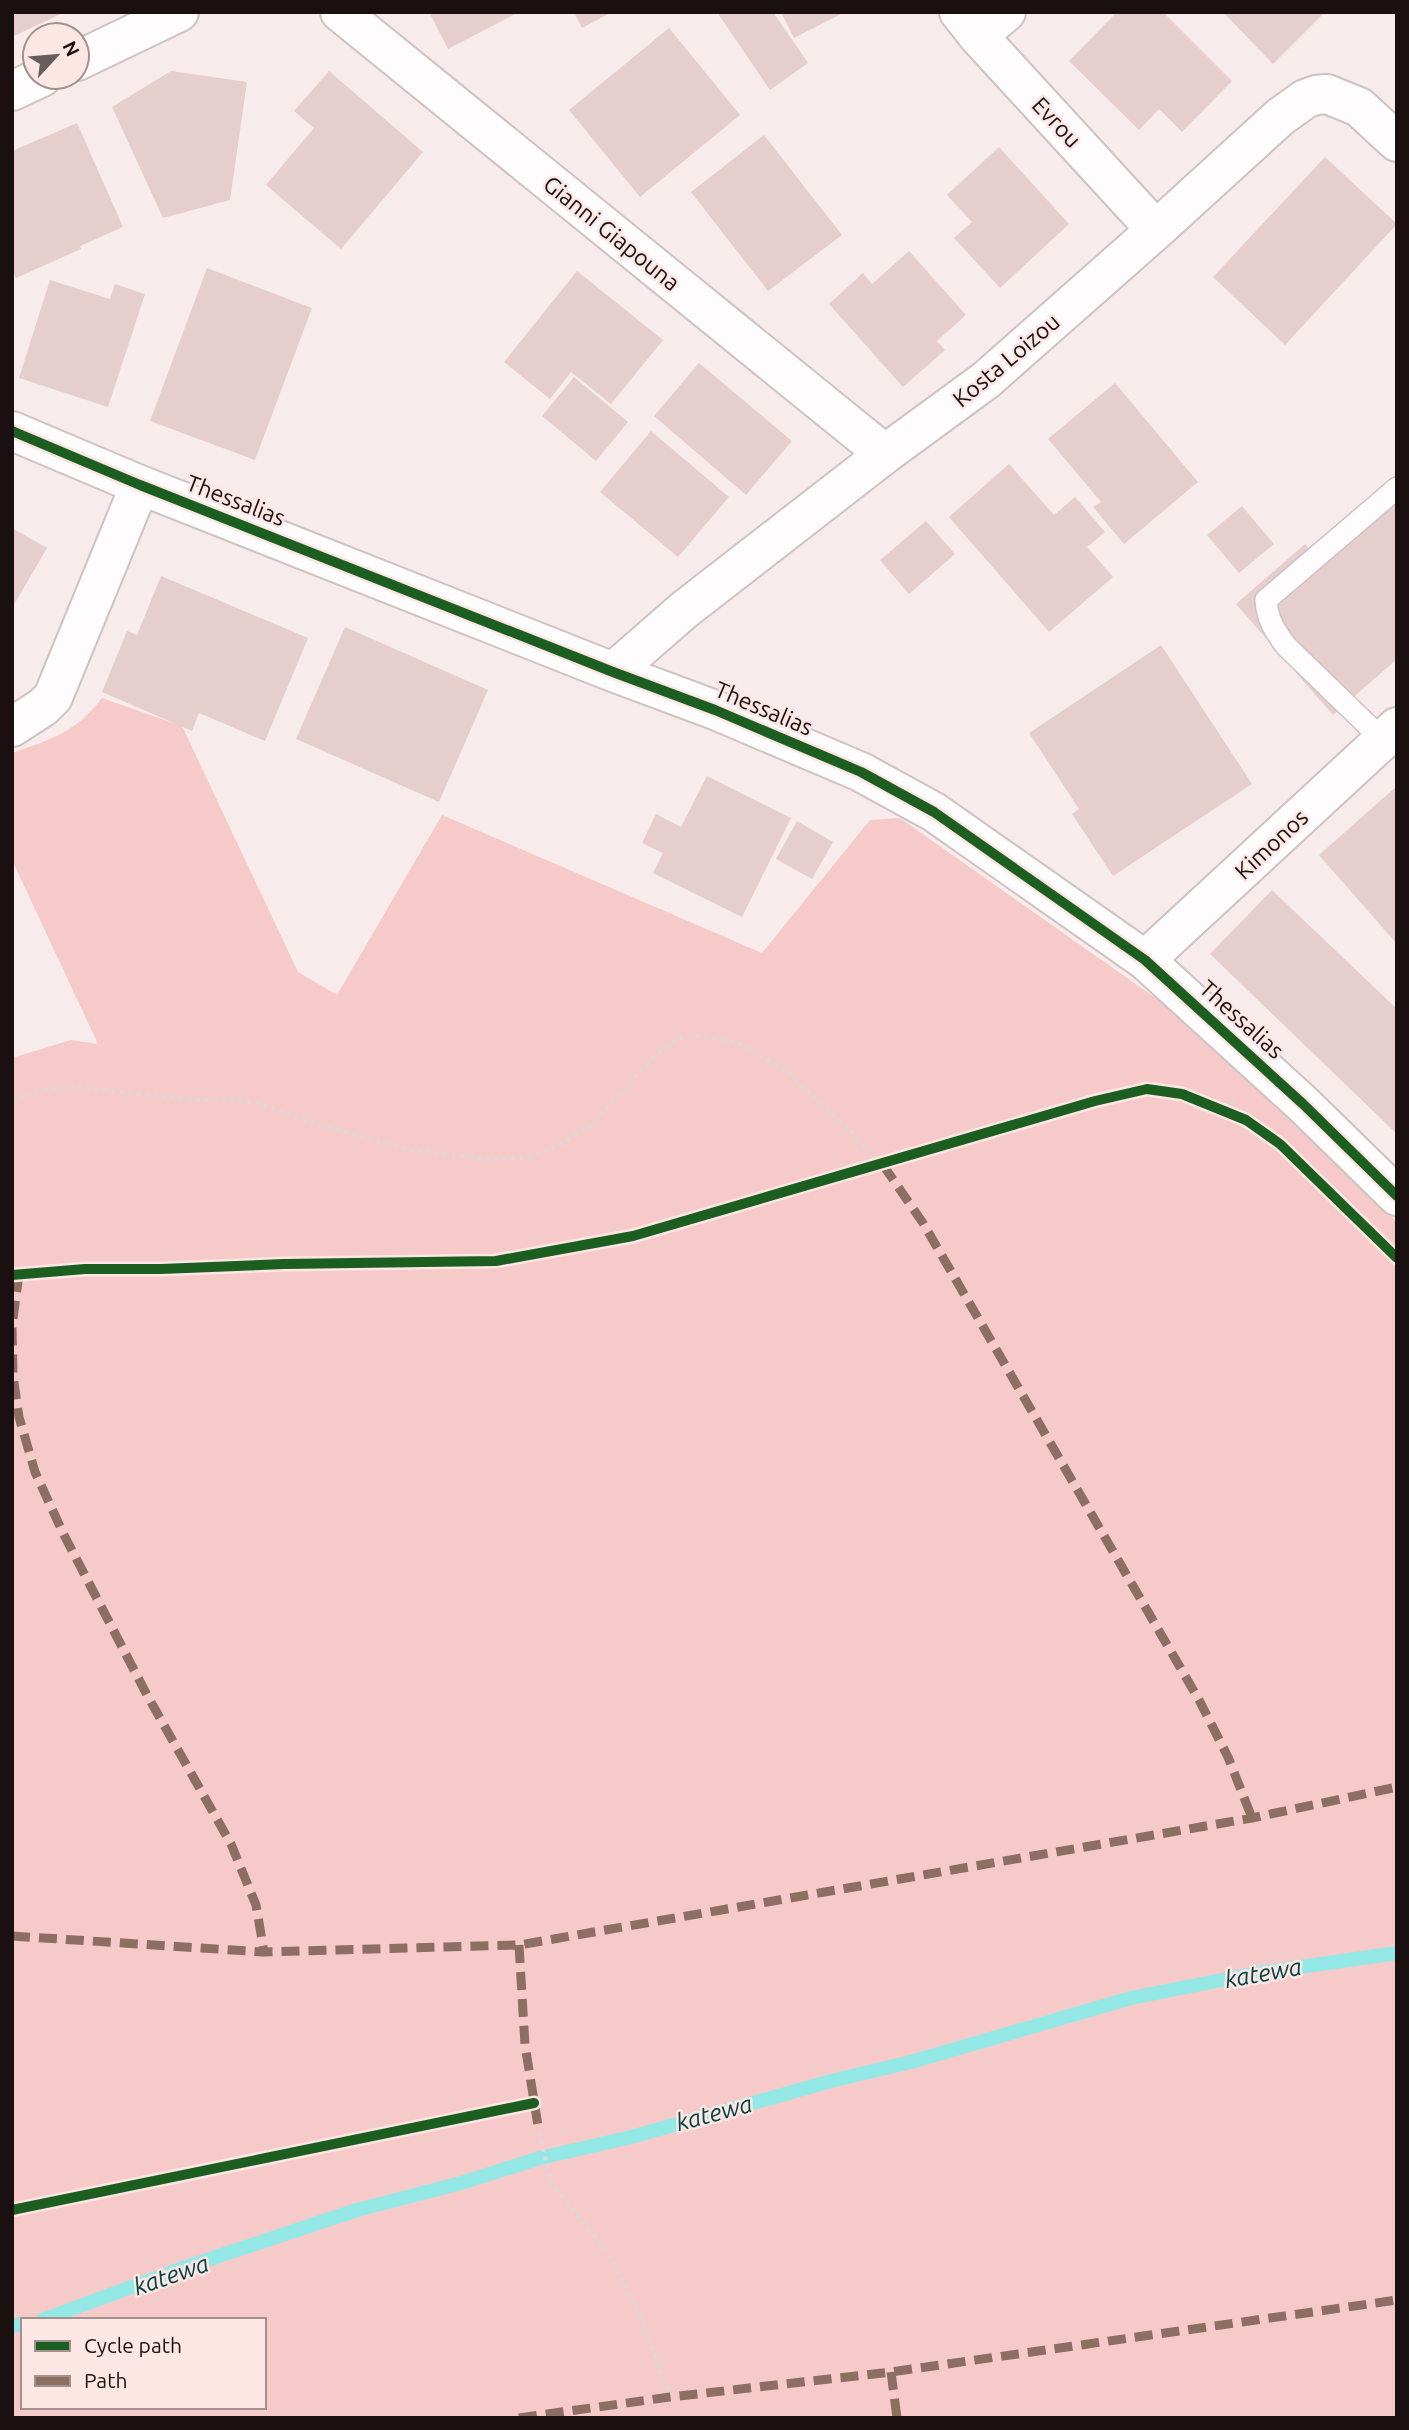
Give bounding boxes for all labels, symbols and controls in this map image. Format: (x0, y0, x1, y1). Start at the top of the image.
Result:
north arrow (21, 21, 91, 91)
text: N (58, 37, 84, 60)
street label: Evrou (1028, 92, 1086, 152)
street label: Gianni Giapouna (539, 171, 685, 295)
street label: Kosta Loizou (948, 308, 1064, 412)
street label: Thessalias (183, 470, 289, 530)
street label: Thessalias (711, 676, 817, 740)
street label: Kimonos (1230, 804, 1312, 884)
street label: Thessalias (1195, 975, 1289, 1063)
water label: katewa (1222, 1953, 1304, 1993)
water label: katewa (673, 2090, 755, 2136)
water label: katewa (130, 2250, 212, 2300)
legend (21, 2318, 266, 2409)
text: Cycle path (84, 2333, 182, 2357)
text: Path (84, 2368, 127, 2392)

